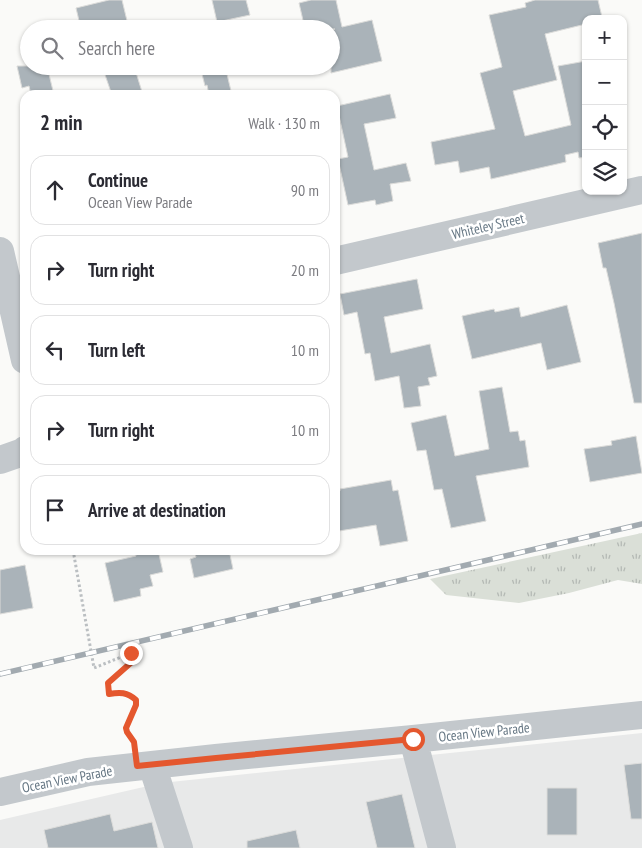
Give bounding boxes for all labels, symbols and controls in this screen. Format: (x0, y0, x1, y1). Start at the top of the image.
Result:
map controls (582, 15, 627, 195)
button: + (582, 15, 627, 60)
search box (20, 20, 340, 75)
icon: search (38, 34, 66, 62)
text: Search here (78, 36, 155, 60)
button: − (582, 60, 627, 105)
button: locate (582, 105, 627, 150)
text: 2 min (40, 109, 82, 136)
text: Walk · 130 m (248, 113, 320, 133)
button: layers (582, 150, 627, 195)
text: Continue (88, 168, 148, 192)
icon: ahead (41, 176, 69, 204)
text: 90 m (291, 180, 319, 200)
text: Ocean View Parade (88, 192, 193, 212)
street label: Whiteley Street (450, 209, 526, 243)
icon: right (41, 256, 69, 284)
text: Turn right (88, 258, 154, 282)
text: 20 m (291, 260, 319, 280)
icon: left (41, 336, 69, 364)
text: Turn left (88, 338, 145, 362)
text: 10 m (291, 340, 319, 360)
icon: right (41, 416, 69, 444)
text: Turn right (88, 418, 154, 442)
text: 10 m (291, 420, 319, 440)
icon: arrive (41, 496, 69, 524)
text: Arrive at destination (88, 498, 226, 522)
route end (120, 642, 143, 665)
street label: Ocean View Parade (438, 718, 531, 746)
route start (402, 728, 425, 751)
street label: Ocean View Parade (20, 761, 114, 797)

